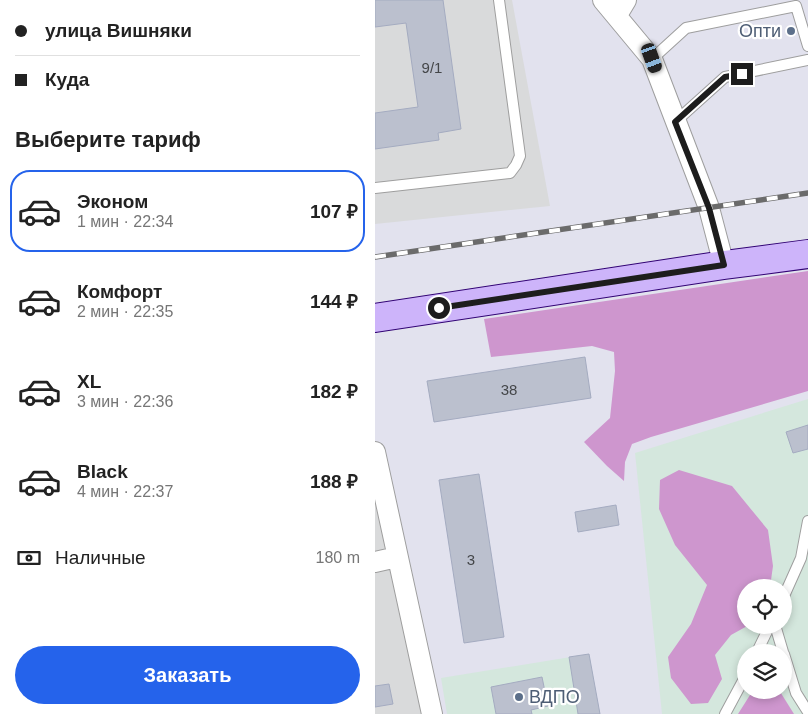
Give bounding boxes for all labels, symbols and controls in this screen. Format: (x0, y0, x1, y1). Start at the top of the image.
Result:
text: улица Вишняки (45, 20, 192, 41)
place label: Опти (739, 21, 781, 41)
marker: Опти (785, 25, 797, 37)
car (639, 41, 664, 75)
house number: 9/1 (422, 59, 442, 76)
route end (731, 63, 753, 85)
text: Куда (45, 69, 89, 90)
text: Выберите тариф (15, 127, 201, 152)
icon: car (17, 189, 62, 234)
text: Эконом (77, 191, 148, 212)
text: 107 ₽ (310, 201, 358, 222)
text: 1 мин · 22:34 (77, 213, 173, 230)
icon: car (17, 279, 62, 324)
text: Комфорт (77, 281, 162, 302)
text: 144 ₽ (310, 291, 358, 312)
route start (428, 297, 450, 319)
text: 2 мин · 22:35 (77, 303, 173, 320)
icon: car (17, 369, 62, 414)
text: XL (77, 371, 101, 392)
text: 182 ₽ (310, 381, 358, 402)
house number: 38 (501, 381, 517, 398)
text: 3 мин · 22:36 (77, 393, 173, 410)
icon: car (17, 459, 62, 504)
text: Black (77, 461, 128, 482)
text: 188 ₽ (310, 471, 358, 492)
text: 4 мин · 22:37 (77, 483, 173, 500)
icon: cash (15, 544, 43, 572)
text: Наличные (55, 547, 146, 568)
text: 180 m (316, 549, 360, 566)
house number: 3 (467, 551, 475, 568)
map controls (737, 579, 792, 699)
button: locate (737, 579, 792, 634)
button: layers (737, 644, 792, 699)
button: Заказать (15, 646, 360, 704)
place label: ВДПО (529, 687, 580, 707)
marker: ВДПО (513, 691, 525, 703)

